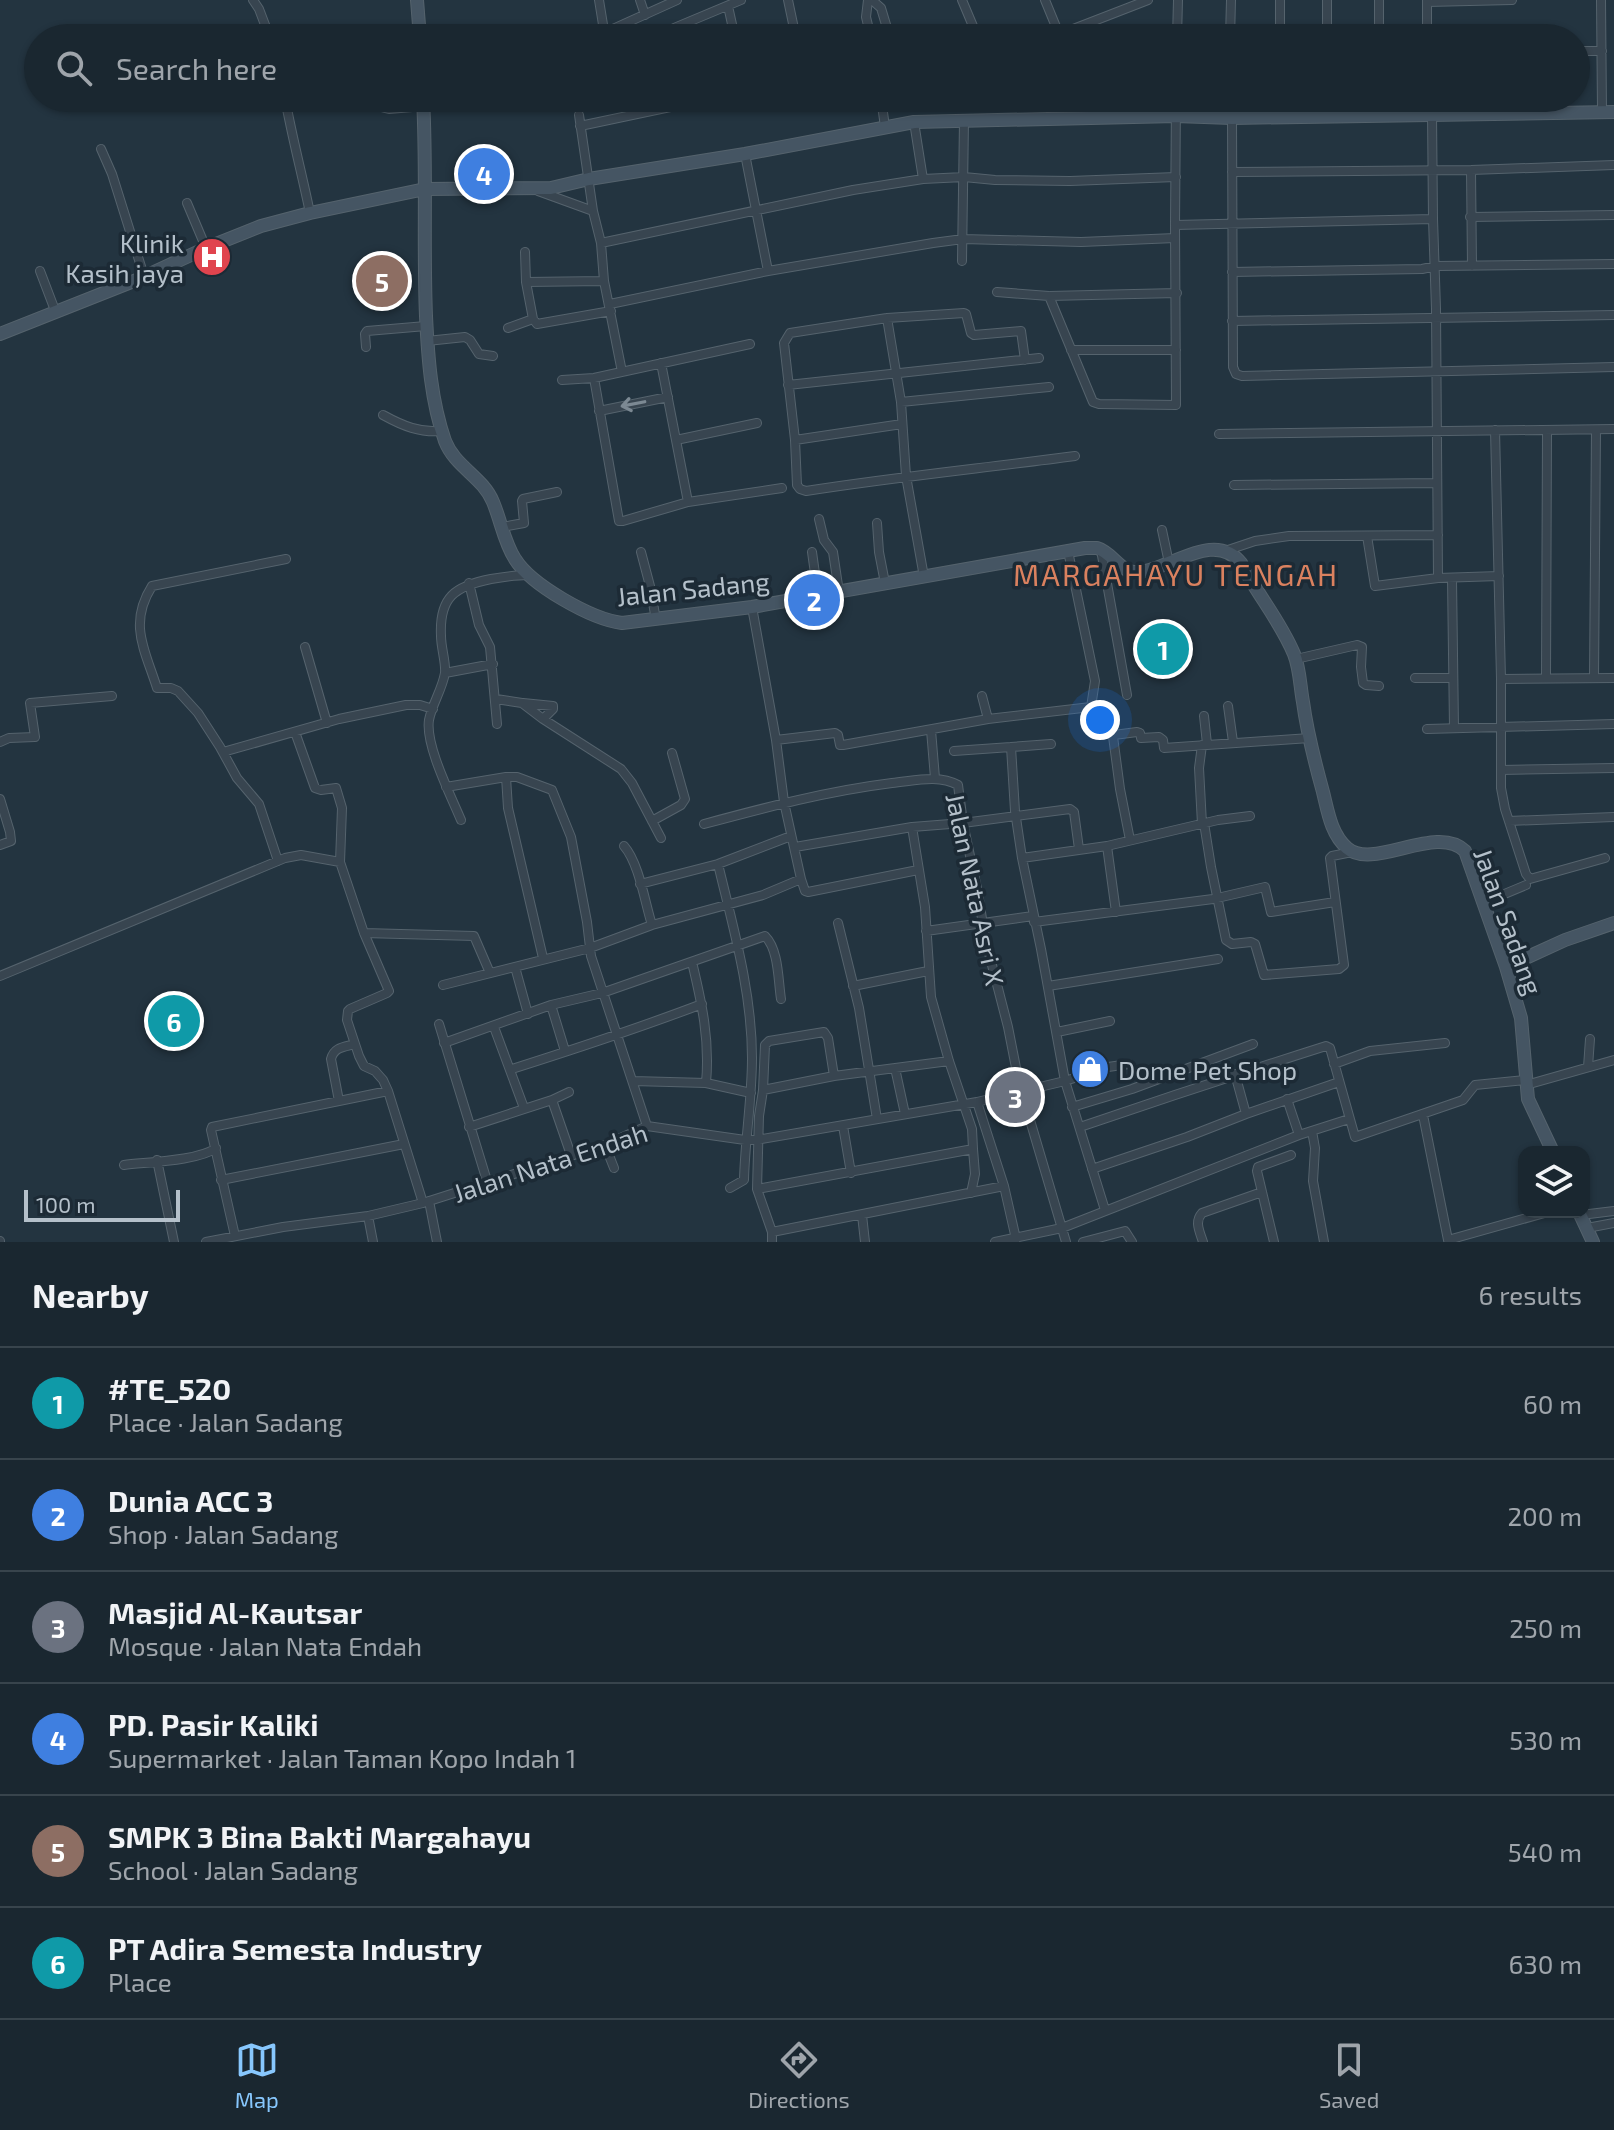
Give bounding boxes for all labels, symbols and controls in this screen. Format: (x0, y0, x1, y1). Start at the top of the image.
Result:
search box (24, 24, 1590, 112)
icon: search (52, 46, 96, 90)
text: Search here (116, 50, 277, 86)
pin: 4 (458, 144, 510, 204)
place label: Klinik Kasih jaya (65, 227, 184, 288)
hospital icon: Klinik Kasih jaya (191, 236, 233, 278)
pin: 5 (356, 251, 408, 311)
one-way arrow (621, 397, 646, 412)
district label: MARGAHAYU TENGAH (1013, 556, 1339, 592)
street label: Jalan Sadang (615, 565, 771, 611)
pin: 2 (788, 570, 840, 630)
pin: 1 (1137, 619, 1189, 679)
your location (1080, 700, 1120, 740)
street label: Jalan Nata Asri X (940, 790, 1012, 988)
street label: Jalan Sadang (1468, 843, 1550, 999)
pin: 6 (148, 991, 200, 1051)
shop icon: Dome Pet Shop (1069, 1048, 1111, 1090)
place label: Dome Pet Shop (1118, 1054, 1297, 1085)
pin: 3 (989, 1067, 1041, 1127)
street label: Jalan Nata Endah (449, 1116, 651, 1208)
map controls (1518, 1146, 1590, 1218)
button: layers (1518, 1146, 1590, 1218)
scale bar (24, 1186, 180, 1222)
text: 100 m (36, 1191, 95, 1217)
text: Nearby (32, 1274, 149, 1315)
text: 6 results (1479, 1279, 1582, 1310)
text: #TE_520 (108, 1370, 231, 1406)
text: 1 (52, 1388, 64, 1419)
text: 60 m (1523, 1388, 1582, 1419)
text: Place · Jalan Sadang (108, 1406, 343, 1437)
text: Dunia ACC 3 (108, 1482, 273, 1518)
text: 2 (50, 1500, 66, 1531)
text: 200 m (1507, 1500, 1582, 1531)
text: Shop · Jalan Sadang (108, 1518, 338, 1549)
text: Masjid Al-Kautsar (108, 1594, 362, 1630)
text: 3 (51, 1612, 65, 1643)
text: 250 m (1509, 1612, 1582, 1643)
text: Mosque · Jalan Nata Endah (108, 1630, 422, 1661)
text: PD. Pasir Kaliki (108, 1706, 319, 1742)
text: 4 (50, 1724, 66, 1755)
text: 530 m (1509, 1724, 1582, 1755)
text: Supermarket · Jalan Taman Kopo Indah 1 (108, 1742, 576, 1773)
text: SMPK 3 Bina Bakti Margahayu (108, 1818, 531, 1854)
text: 5 (51, 1836, 65, 1867)
text: 540 m (1508, 1836, 1582, 1867)
text: School · Jalan Sadang (108, 1854, 358, 1885)
text: PT Adira Semesta Industry (108, 1930, 482, 1966)
text: 6 (50, 1948, 66, 1979)
text: 630 m (1508, 1948, 1582, 1979)
text: Place (108, 1966, 172, 1997)
tab: Map (235, 2038, 279, 2112)
tab: Directions (748, 2038, 850, 2112)
tab: Saved (1319, 2038, 1379, 2112)

